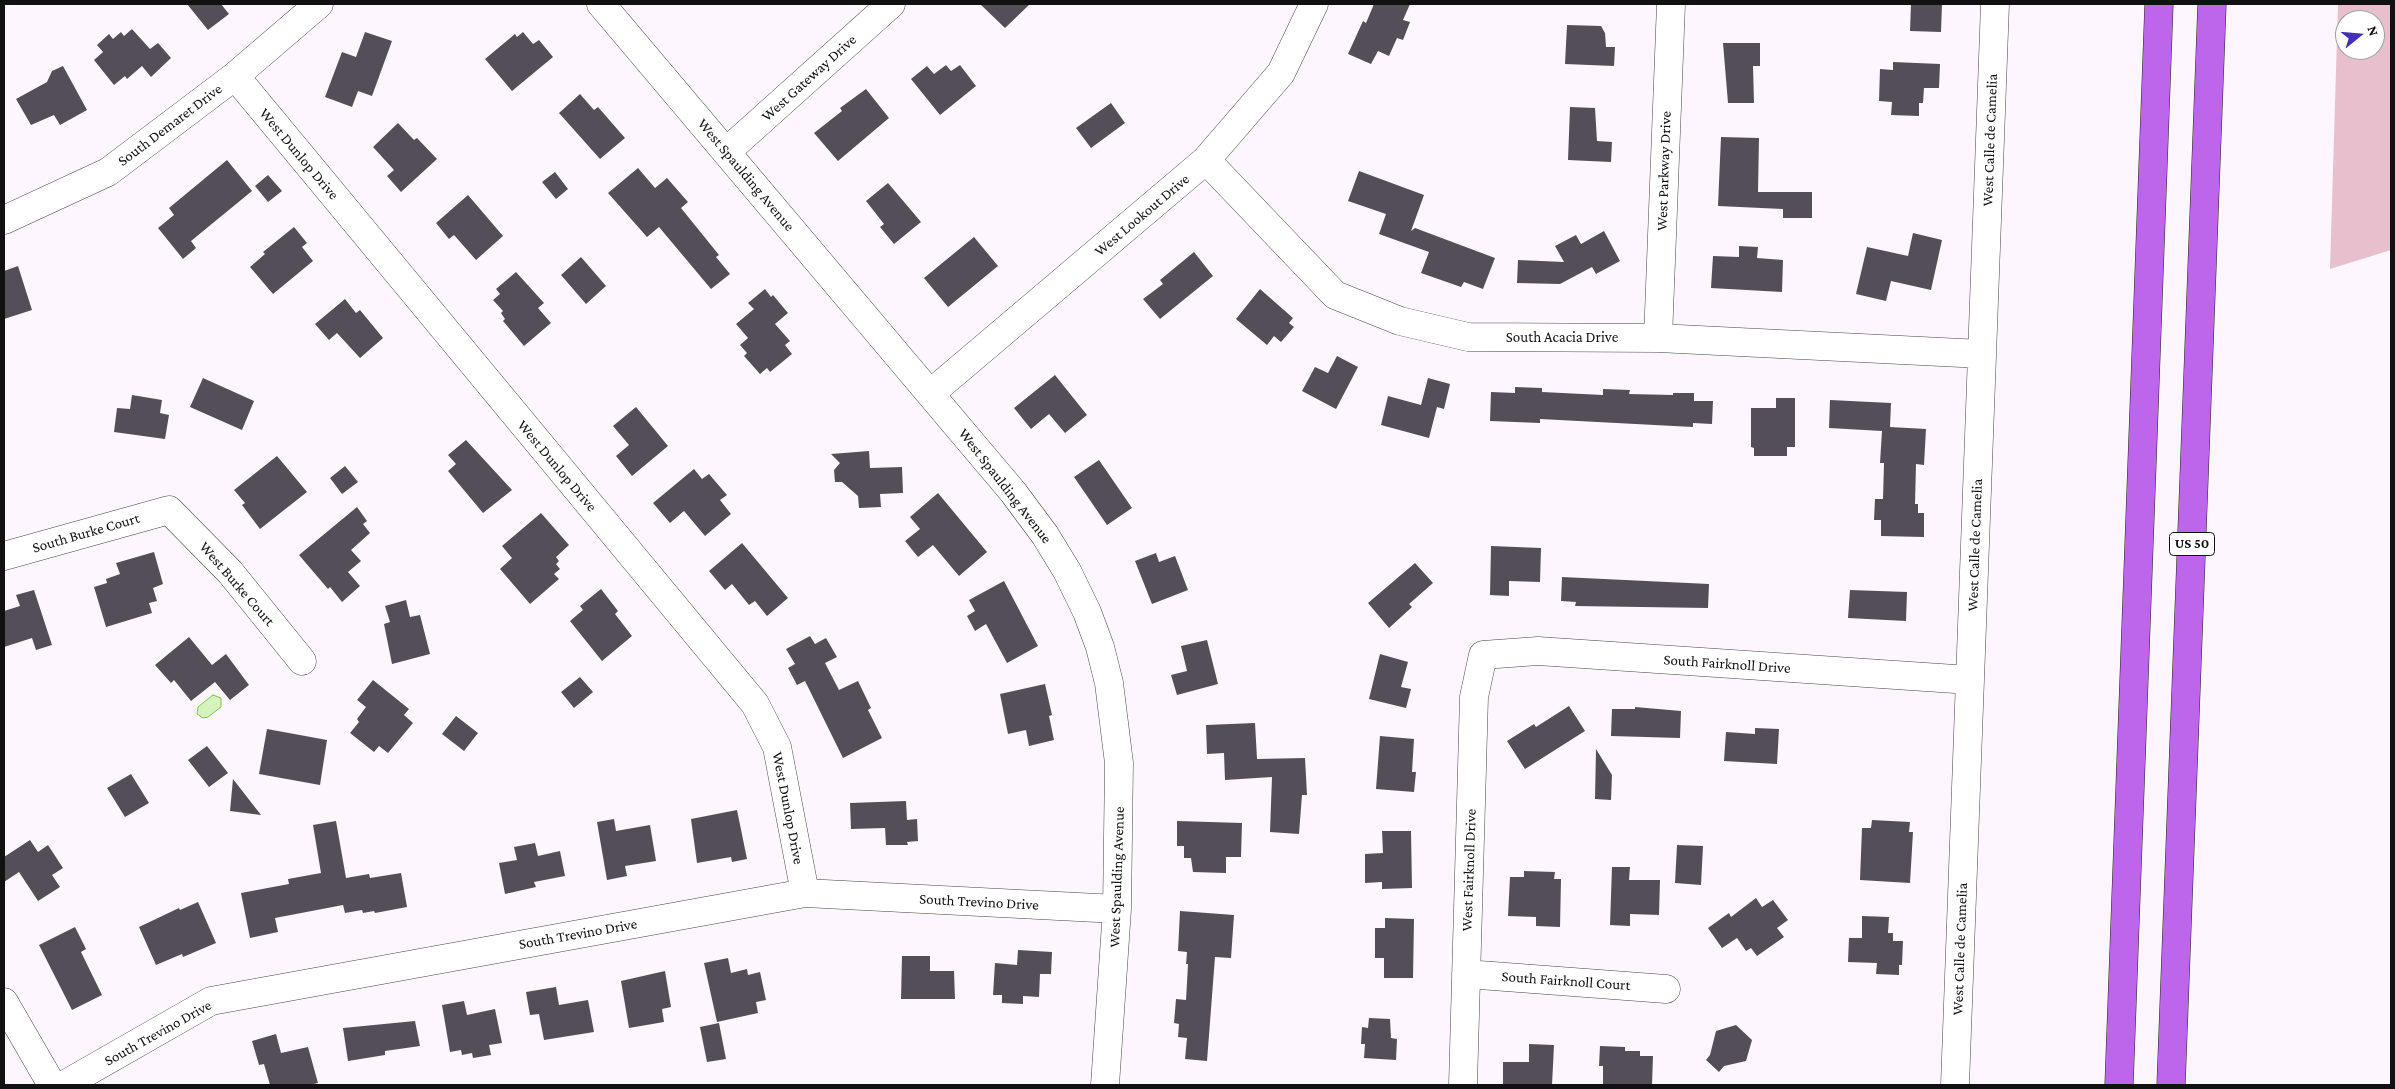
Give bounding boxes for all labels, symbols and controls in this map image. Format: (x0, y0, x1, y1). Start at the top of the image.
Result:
north arrow (2335, 10, 2385, 60)
text: N (2364, 24, 2382, 38)
street label: West Gateway Drive (758, 31, 860, 125)
street label: West Calle de Camelia (1979, 73, 2001, 207)
street label: South Demaret Drive (114, 80, 226, 170)
street label: West Dunlop Drive (255, 105, 343, 203)
street label: West Parkway Drive (1653, 111, 1675, 231)
street label: West Spaulding Avenue (694, 115, 798, 235)
street label: West Lookout Drive (1091, 170, 1193, 260)
street label: South Acacia Drive (1506, 328, 1618, 346)
street label: West Dunlop Drive (513, 417, 601, 515)
street label: West Spaulding Avenue (954, 425, 1056, 547)
street label: West Calle de Camelia (1964, 478, 1986, 612)
street label: South Burke Court (30, 509, 142, 557)
road number: US 50 (2170, 532, 2214, 556)
street label: West Burke Court (196, 538, 278, 630)
street label: South Fairknoll Drive (1663, 651, 1791, 677)
street label: West Dunlop Drive (768, 750, 808, 866)
street label: West Spaulding Avenue (1106, 806, 1128, 948)
street label: West Fairknoll Drive (1458, 808, 1480, 932)
street label: West Calle de Camelia (1949, 882, 1971, 1016)
street label: South Trevino Drive (919, 890, 1039, 914)
street label: South Trevino Drive (517, 915, 639, 953)
street label: South Fairknoll Court (1501, 968, 1631, 994)
street label: South Trevino Drive (101, 996, 215, 1070)

